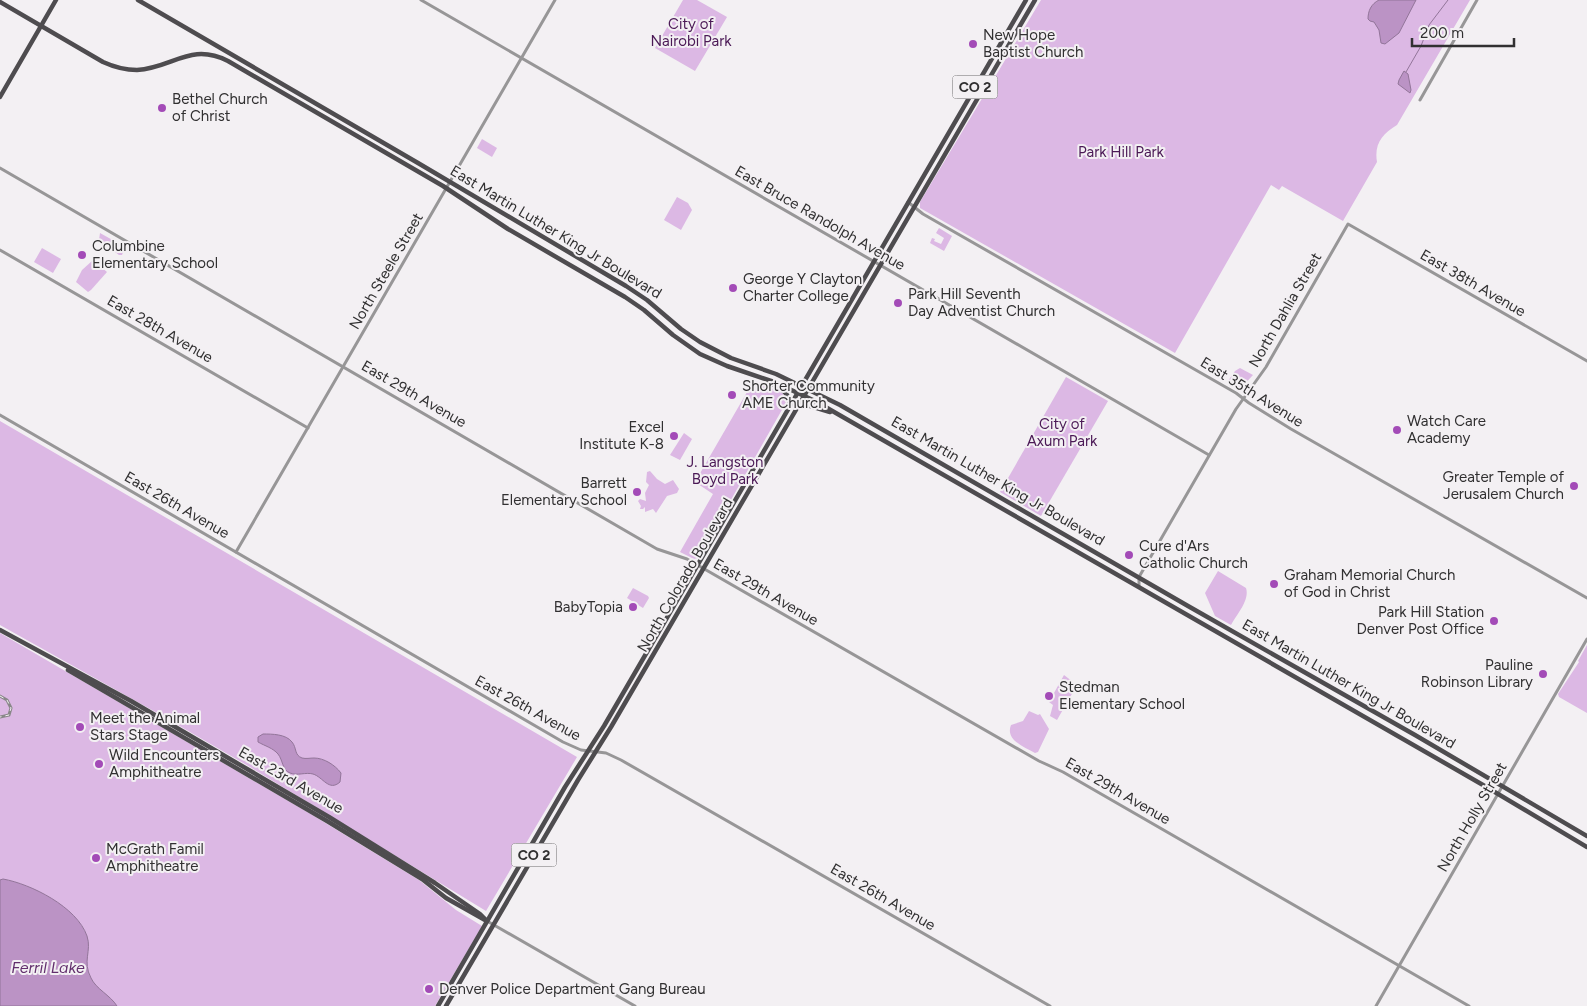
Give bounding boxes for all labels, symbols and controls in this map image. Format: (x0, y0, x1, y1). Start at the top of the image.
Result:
park label: City of Nairobi Park (650, 15, 732, 50)
scale bar (1412, 15, 1514, 47)
text: 200 m (1420, 24, 1464, 42)
place label: New Hope Baptist Church (983, 26, 1083, 61)
marker: New Hope Baptist Church (967, 38, 979, 50)
road number: CO 2 (952, 75, 998, 98)
place label: Bethel Church of Christ (172, 90, 268, 125)
marker: Bethel Church of Christ (156, 102, 168, 114)
park label: Park Hill Park (1078, 143, 1165, 161)
street label: East Martin Luther King Jr Boulevard (447, 162, 665, 302)
street label: East Bruce Randolph Avenue (732, 162, 908, 274)
street label: North Steele Street (345, 209, 427, 332)
place label: Columbine Elementary School (92, 237, 218, 272)
street label: East 38th Avenue (1417, 246, 1529, 320)
marker: Columbine Elementary School (76, 249, 88, 261)
street label: North Dahlia Street (1245, 249, 1325, 371)
place label: George Y Clayton Charter College (743, 270, 862, 305)
marker: George Y Clayton Charter College (727, 282, 739, 294)
place label: Park Hill Seventh Day Adventist Church (908, 285, 1055, 320)
street label: East 28th Avenue (104, 291, 216, 367)
marker: Park Hill Seventh Day Adventist Church (892, 297, 904, 309)
street label: East 35th Avenue (1197, 353, 1307, 431)
street label: East 29th Avenue (358, 357, 470, 431)
place label: Shorter Community AME Church (742, 377, 875, 412)
marker: Shorter Community AME Church (726, 389, 738, 401)
street label: East Martin Luther King Jr Boulevard (888, 412, 1108, 550)
place label: Watch Care Academy (1407, 412, 1486, 447)
park label: City of Axum Park (1027, 415, 1098, 450)
place label: Excel Institute K-8 (579, 418, 664, 453)
marker: Watch Care Academy (1391, 424, 1403, 436)
marker: Excel Institute K-8 (668, 430, 680, 442)
park label: J. Langston Boyd Park (687, 453, 763, 488)
street label: East 26th Avenue (121, 468, 233, 542)
place label: Greater Temple of Jerusalem Church (1442, 468, 1564, 503)
place label: Barrett Elementary School (501, 474, 627, 509)
marker: Greater Temple of Jerusalem Church (1568, 480, 1580, 492)
marker: Barrett Elementary School (631, 486, 643, 498)
street label: North Colorado Boulevard (633, 495, 737, 655)
place label: Cure d'Ars Catholic Church (1139, 537, 1248, 572)
marker: Cure d'Ars Catholic Church (1123, 549, 1135, 561)
street label: East 29th Avenue (710, 555, 822, 629)
place label: Graham Memorial Church of God in Christ (1284, 566, 1455, 601)
marker: Graham Memorial Church of God in Christ (1268, 578, 1280, 590)
place label: BabyTopia (554, 598, 623, 616)
marker: BabyTopia (627, 601, 639, 613)
place label: Park Hill Station Denver Post Office (1357, 603, 1484, 638)
street label: East Martin Luther King Jr Boulevard (1239, 615, 1459, 753)
marker: Park Hill Station Denver Post Office (1488, 615, 1500, 627)
place label: Pauline Robinson Library (1421, 656, 1533, 691)
marker: Pauline Robinson Library (1537, 668, 1549, 680)
street label: East 26th Avenue (472, 671, 584, 745)
place label: Stedman Elementary School (1059, 678, 1185, 713)
marker: Stedman Elementary School (1043, 690, 1055, 702)
place label: Meet the Animal Stars Stage (90, 709, 200, 744)
marker: Meet the Animal Stars Stage (74, 721, 86, 733)
street label: East 23rd Avenue (236, 743, 346, 817)
place label: Wild Encounters Amphitheatre (109, 746, 219, 781)
street label: East 29th Avenue (1062, 754, 1174, 828)
marker: Wild Encounters Amphitheatre (93, 758, 105, 770)
street label: North Holly Street (1433, 759, 1511, 875)
place label: McGrath Famil Amphitheatre (106, 840, 204, 875)
road number: CO 2 (512, 844, 556, 866)
marker: McGrath Famil Amphitheatre (90, 852, 102, 864)
street label: East 26th Avenue (827, 860, 939, 934)
water label: Ferril Lake (11, 958, 85, 977)
place label: Denver Police Department Gang Bureau (439, 980, 706, 998)
marker: Denver Police Department Gang Bureau (423, 983, 435, 995)

